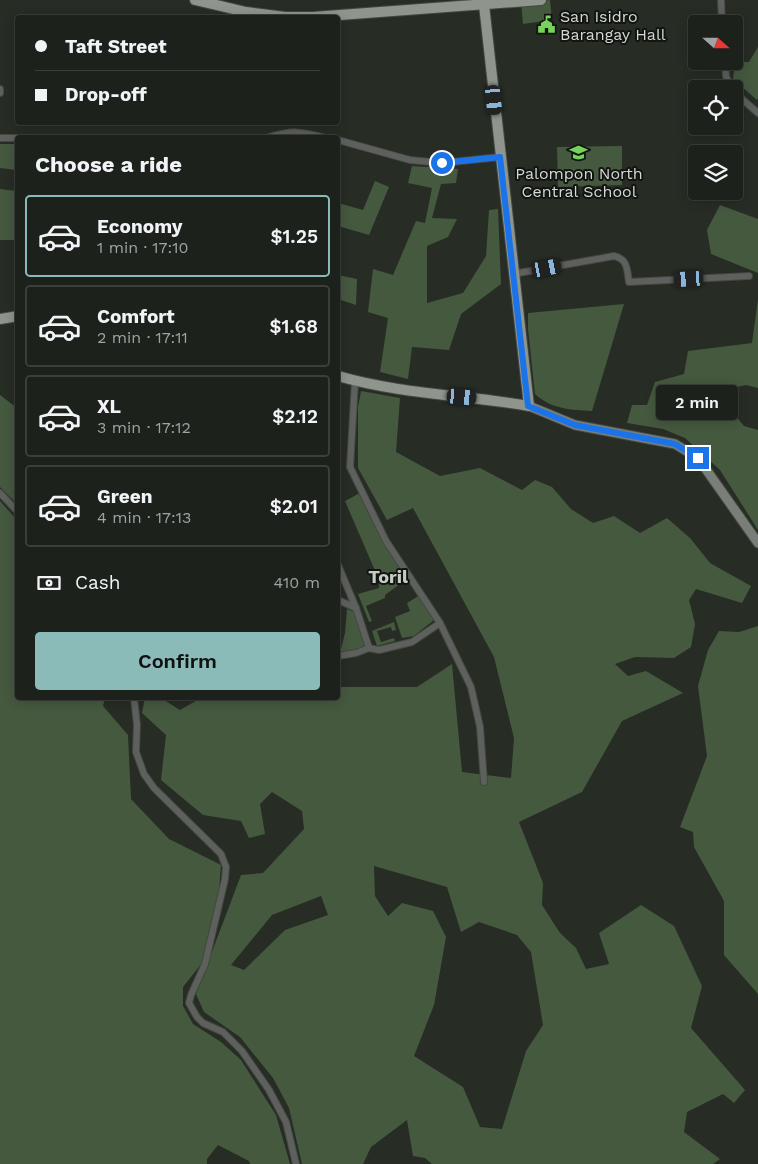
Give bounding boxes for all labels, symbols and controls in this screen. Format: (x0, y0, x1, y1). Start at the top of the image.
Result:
place label: San Isidro Barangay Hall (560, 7, 666, 44)
public building icon: San Isidro Barangay Hall (536, 15, 556, 35)
north arrow (688, 15, 742, 70)
map controls (688, 15, 743, 200)
text: Taft Street (65, 35, 166, 58)
button: locate (688, 80, 743, 135)
text: Drop-off (65, 83, 147, 106)
car (484, 84, 503, 116)
school or university icon: Palompon North Central School (569, 142, 589, 162)
button: layers (688, 145, 743, 200)
text: Choose a ride (35, 152, 182, 177)
route start (431, 152, 453, 174)
place label: Palompon North Central School (515, 164, 643, 201)
icon: car (37, 214, 82, 259)
text: Economy (97, 215, 182, 238)
text: $1.25 (270, 225, 318, 248)
text: 1 min · 17:10 (97, 238, 188, 257)
car (530, 258, 563, 278)
car (673, 271, 704, 287)
icon: car (37, 304, 82, 349)
text: Comfort (97, 305, 175, 328)
text: $1.68 (269, 315, 318, 338)
text: 2 min · 17:11 (97, 328, 188, 347)
callout: 2 min (657, 386, 739, 420)
car (446, 388, 477, 406)
text: 2 min (675, 393, 719, 412)
icon: car (37, 394, 82, 439)
text: XL (97, 395, 121, 418)
text: $2.12 (272, 405, 318, 428)
text: 3 min · 17:12 (97, 418, 191, 437)
route end (687, 447, 709, 469)
icon: car (37, 484, 82, 529)
text: Green (97, 485, 153, 508)
text: $2.01 (270, 495, 318, 518)
text: 4 min · 17:13 (97, 508, 191, 527)
district label: Toril (368, 566, 408, 587)
icon: cash (35, 569, 63, 597)
text: Cash (75, 571, 121, 594)
text: 410 m (274, 573, 320, 592)
button: Confirm (35, 632, 320, 690)

